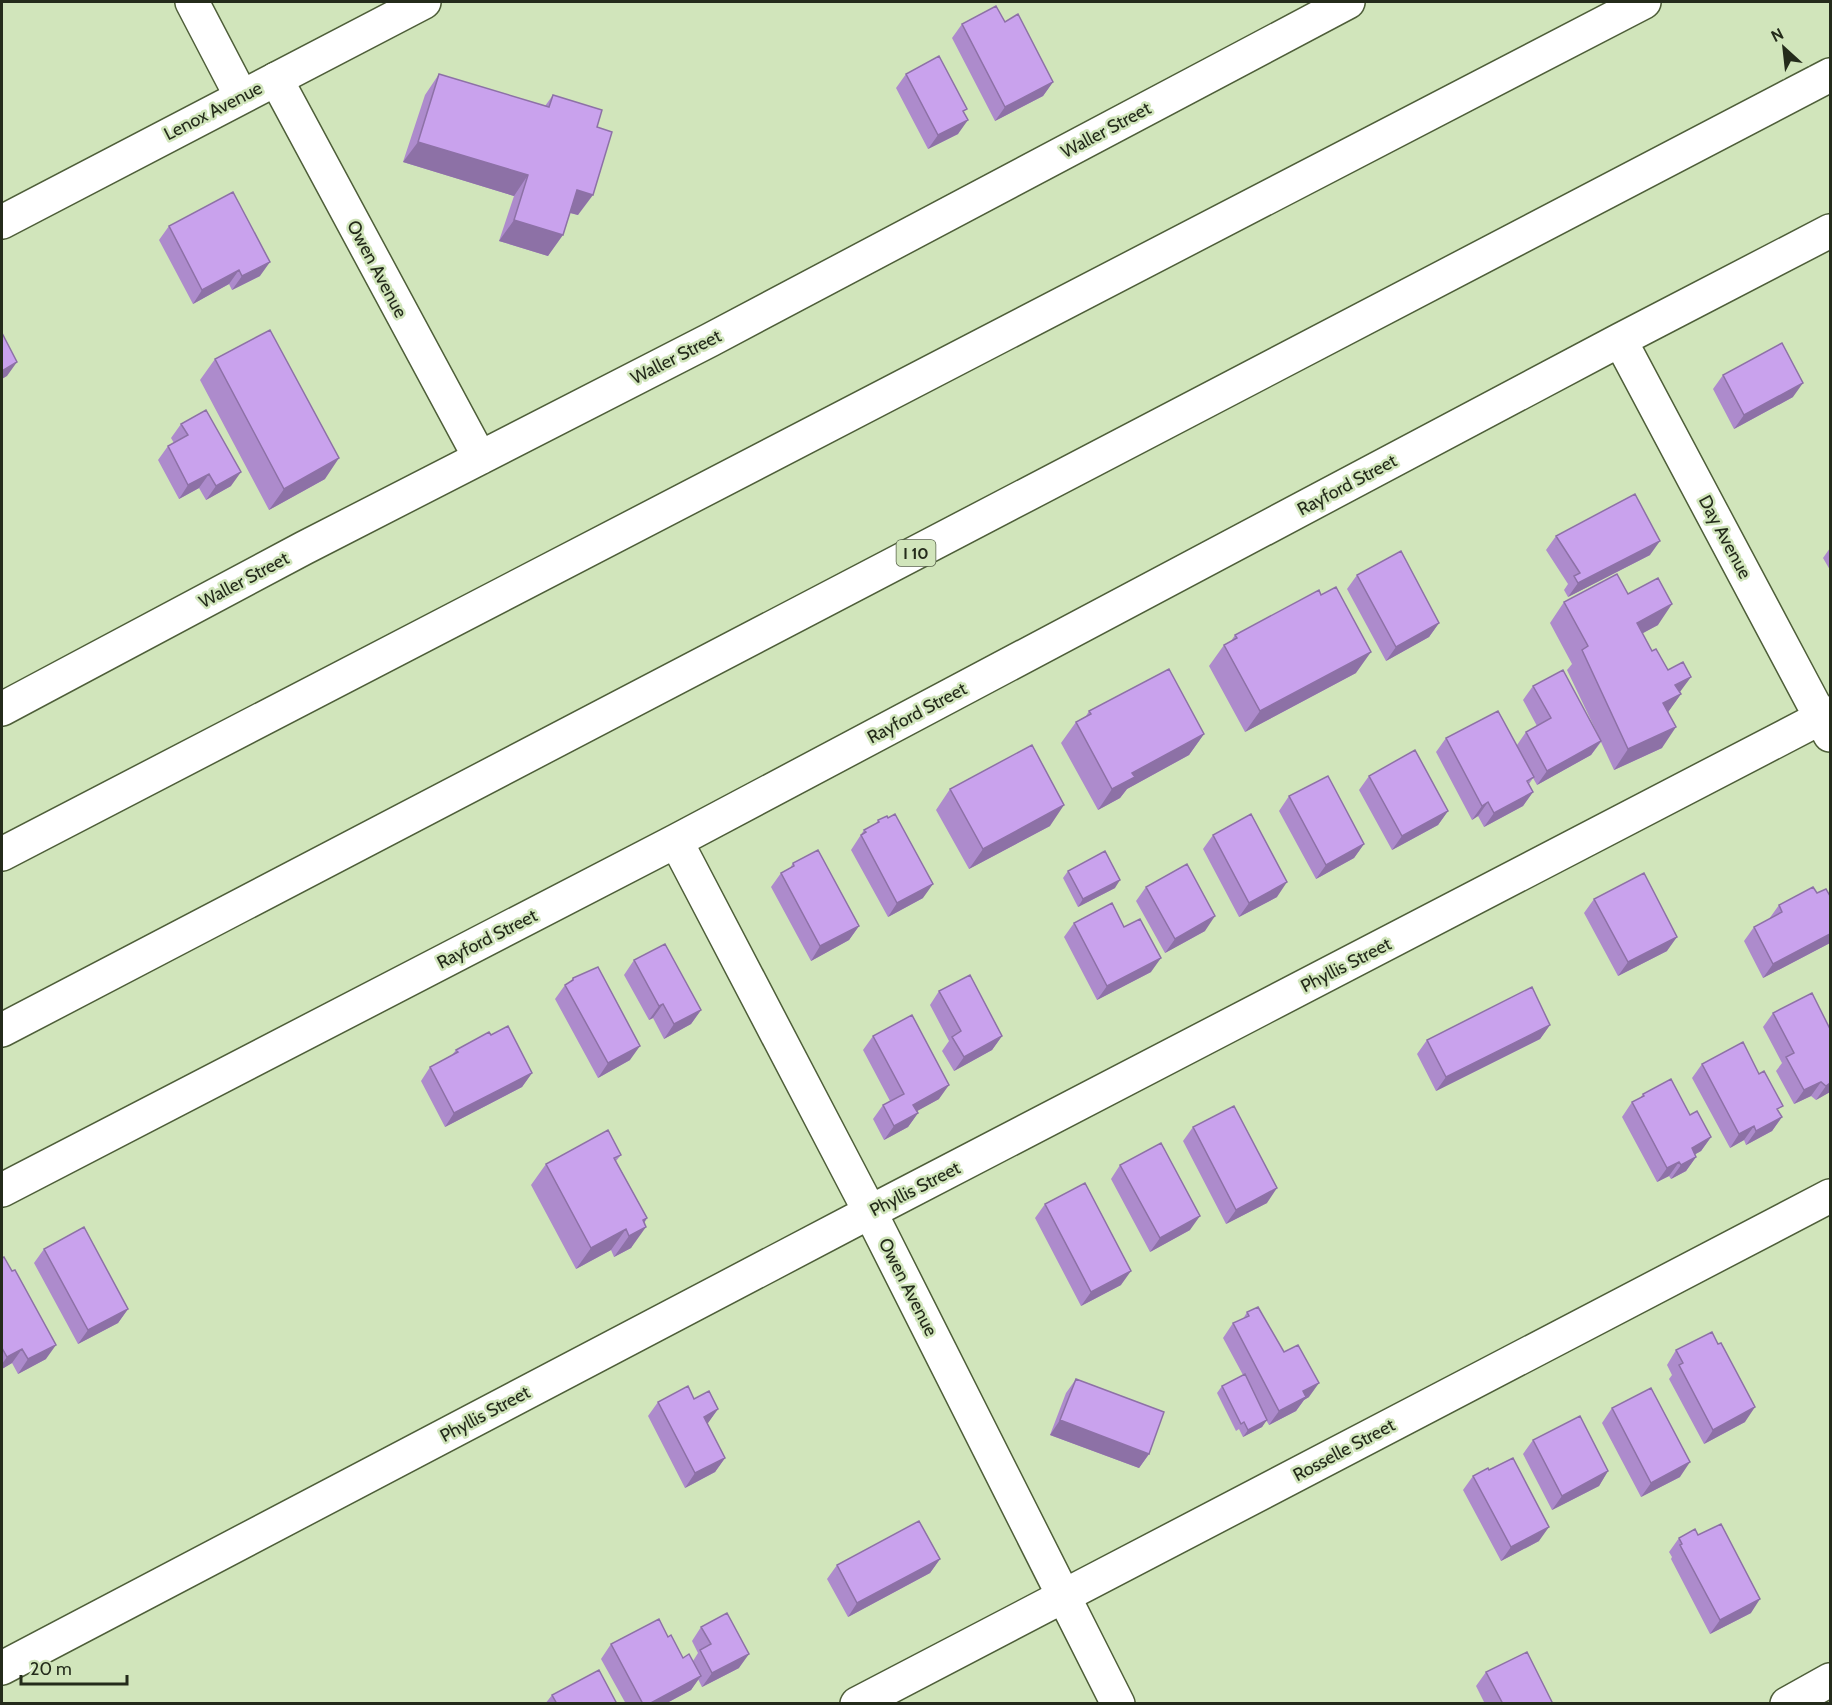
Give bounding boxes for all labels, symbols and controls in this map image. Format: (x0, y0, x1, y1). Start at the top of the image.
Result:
north arrow (1754, 18, 1814, 78)
text: N (1768, 24, 1787, 46)
street label: Lenox Avenue (160, 77, 266, 145)
street label: Waller Street (1057, 97, 1155, 163)
street label: Owen Avenue (342, 216, 412, 322)
street label: Waller Street (627, 325, 725, 389)
street label: Rayford Street (1293, 450, 1401, 520)
street label: Day Avenue (1694, 491, 1756, 583)
road number: I 10 (896, 540, 936, 566)
street label: Waller Street (195, 547, 293, 613)
street label: Rayford Street (863, 678, 971, 748)
street label: Rayford Street (433, 904, 541, 974)
street label: Phyllis Street (1297, 933, 1395, 997)
street label: Phyllis Street (866, 1157, 964, 1221)
street label: Owen Avenue (874, 1234, 942, 1340)
street label: Phyllis Street (436, 1381, 534, 1447)
street label: Rosselle Street (1289, 1414, 1399, 1486)
scale bar (21, 1648, 128, 1686)
text: 20 m (30, 1658, 72, 1680)

